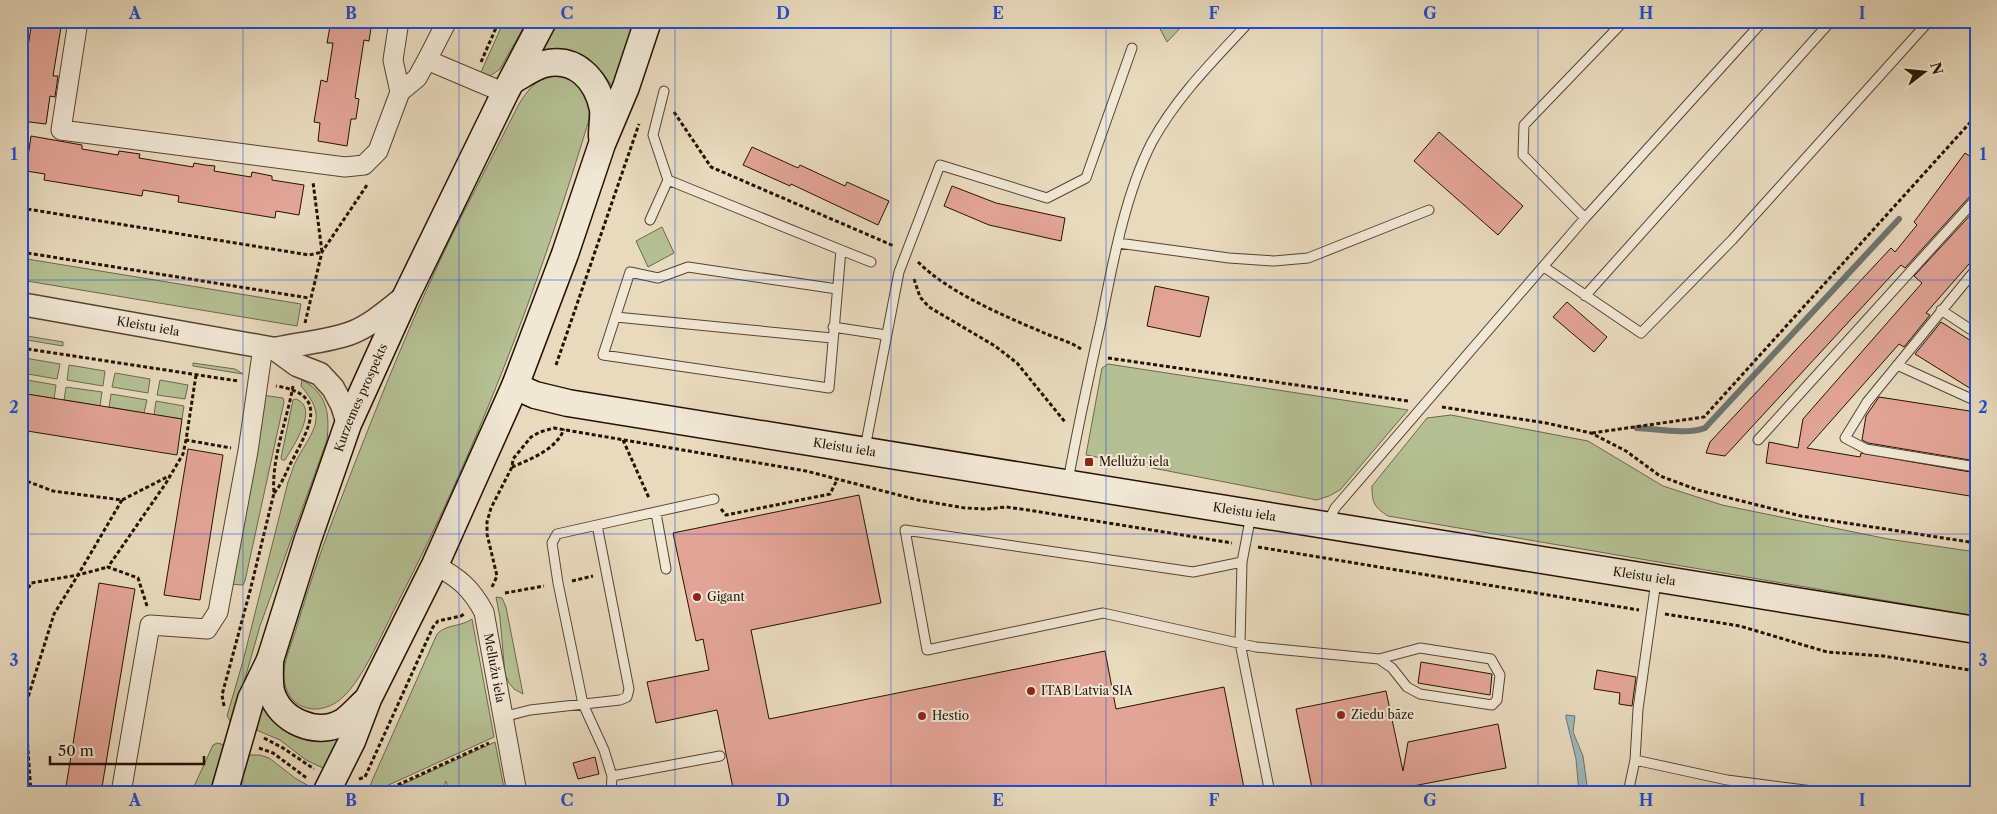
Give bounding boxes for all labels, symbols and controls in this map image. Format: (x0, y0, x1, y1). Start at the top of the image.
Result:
text: A (128, 3, 142, 23)
text: B (345, 3, 357, 23)
text: C (561, 3, 573, 23)
text: D (776, 3, 790, 23)
text: E (992, 3, 1004, 23)
text: F (1209, 3, 1220, 23)
text: G (1423, 3, 1437, 23)
text: H (1639, 3, 1653, 23)
text: I (1859, 3, 1866, 23)
north arrow (1900, 48, 1950, 98)
text: N (1926, 60, 1947, 77)
text: 1 (10, 144, 18, 164)
text: 1 (1979, 144, 1987, 164)
street label: Kleistu iela (115, 313, 181, 339)
street label: Kurzemes prospekts (331, 341, 390, 454)
text: 2 (9, 397, 19, 417)
text: 2 (1978, 397, 1988, 417)
street label: Kleistu iela (812, 435, 878, 460)
place label: Mellužu iela (1099, 454, 1170, 469)
marker: Mellužu iela (1083, 456, 1095, 468)
street label: Kleistu iela (1212, 499, 1278, 524)
street label: Kleistu iela (1612, 564, 1678, 589)
place label: Gigant (707, 589, 745, 604)
marker: Gigant (691, 591, 703, 603)
street label: Mellužu iela (481, 632, 508, 704)
text: 3 (9, 650, 19, 670)
text: 3 (1978, 650, 1988, 670)
place label: ITAB Latvia SIA (1041, 683, 1134, 698)
marker: ITAB Latvia SIA (1025, 685, 1037, 697)
place label: Ziedu bāze (1351, 707, 1414, 722)
place label: Hestio (932, 708, 969, 723)
marker: Ziedu bāze (1335, 709, 1347, 721)
marker: Hestio (916, 710, 928, 722)
scale bar (50, 734, 204, 766)
text: 50 m (58, 741, 94, 760)
text: A (128, 790, 142, 810)
text: B (345, 790, 357, 810)
text: C (561, 790, 573, 810)
text: D (776, 790, 790, 810)
text: E (992, 790, 1004, 810)
text: F (1209, 790, 1220, 810)
text: G (1423, 790, 1437, 810)
text: H (1639, 790, 1653, 810)
text: I (1859, 790, 1866, 810)

